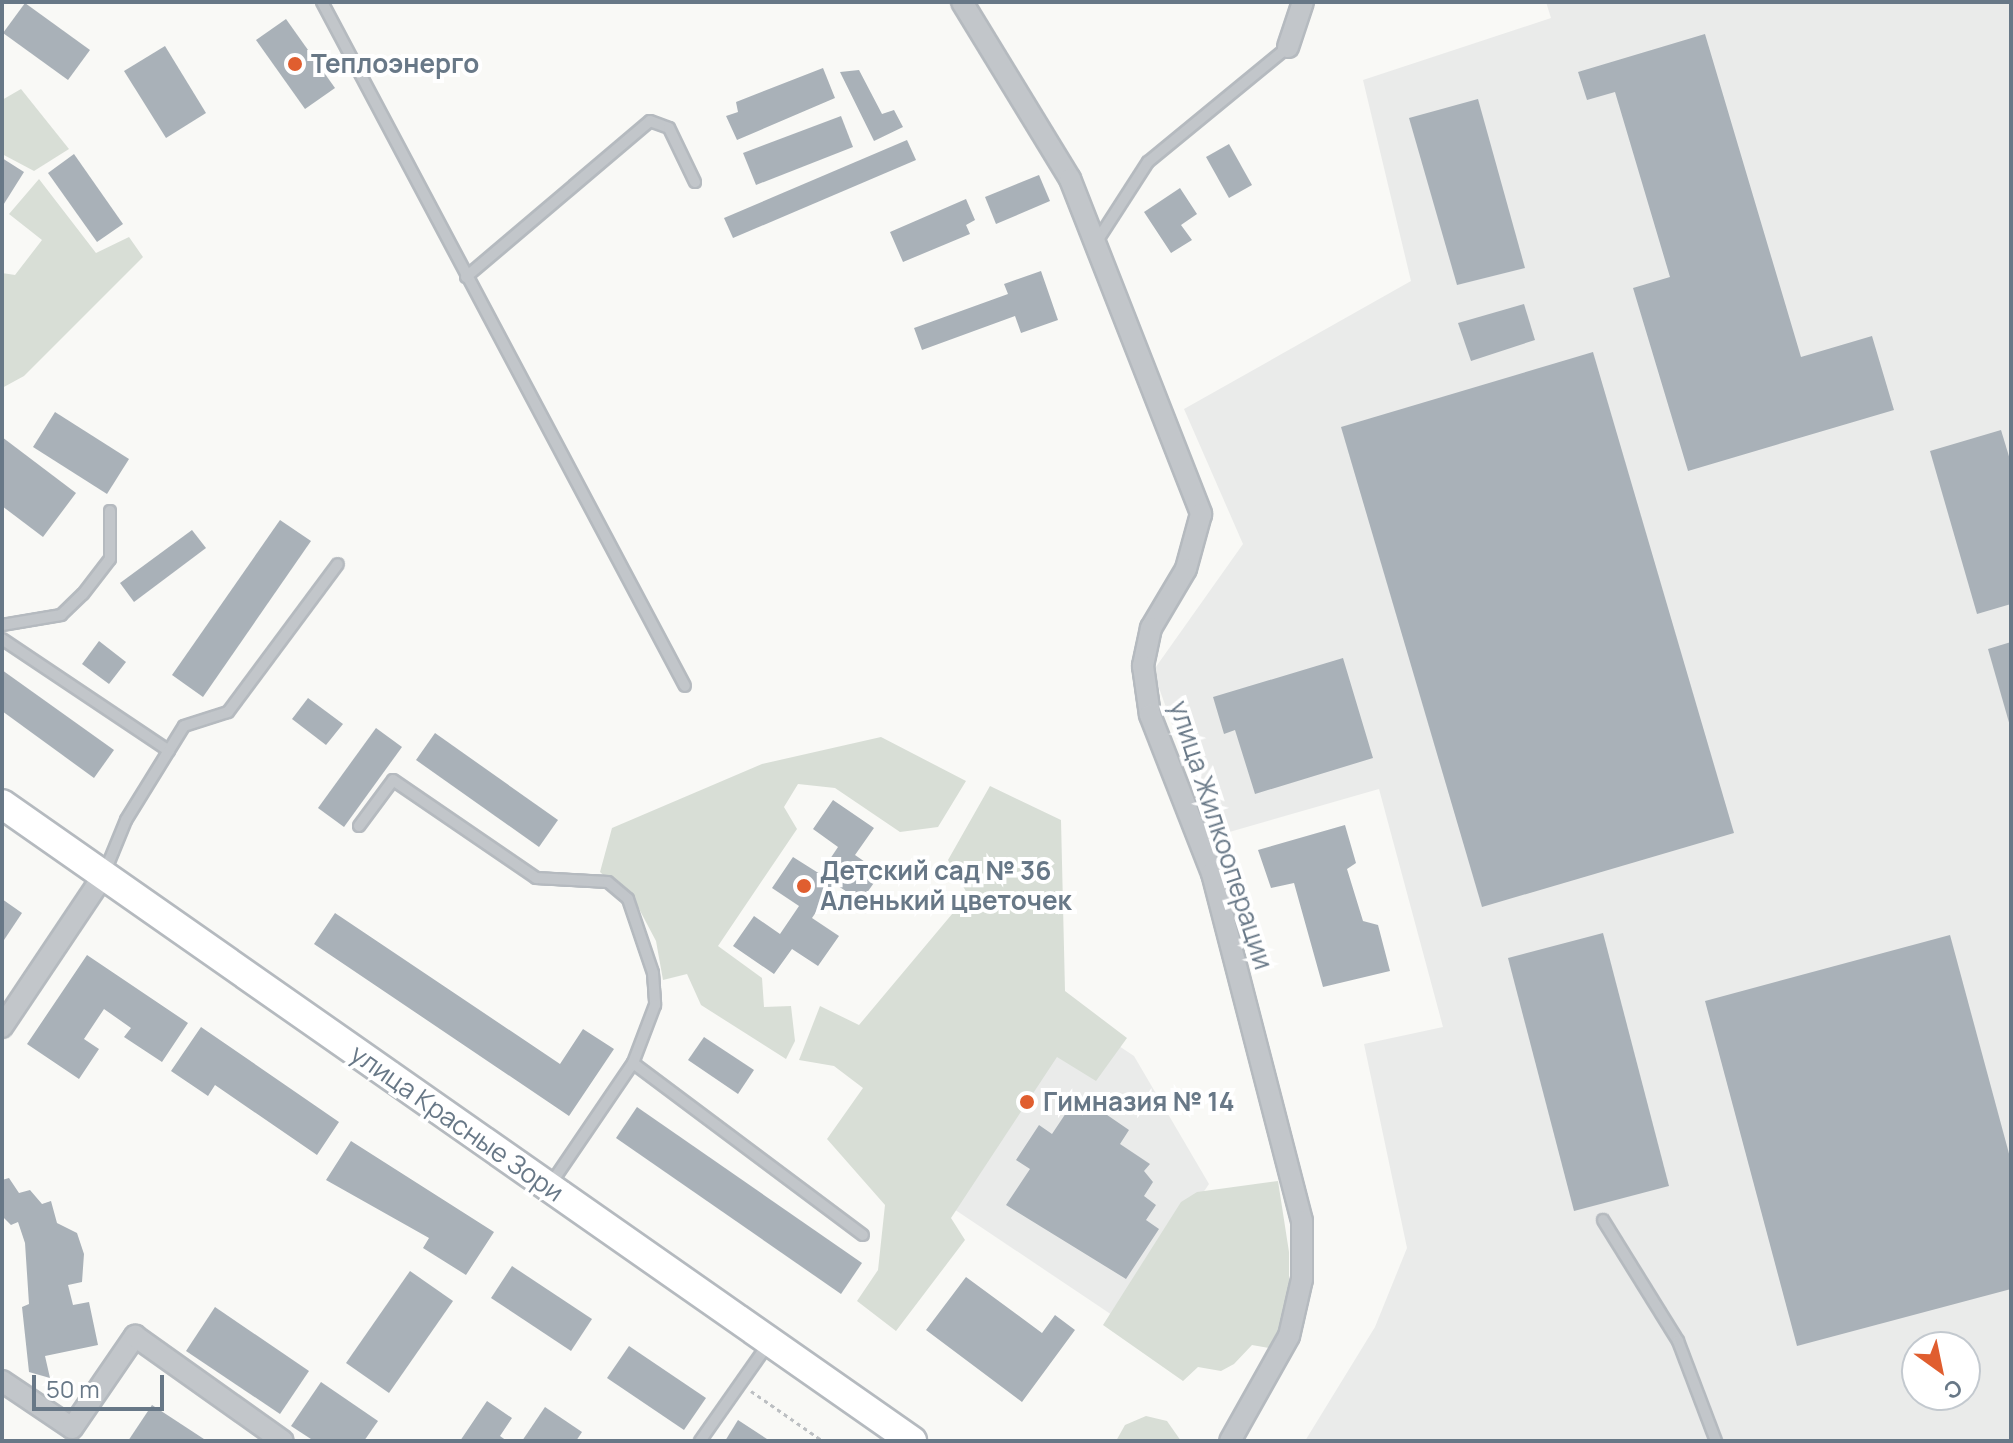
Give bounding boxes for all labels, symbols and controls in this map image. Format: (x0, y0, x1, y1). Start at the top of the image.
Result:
place label: Теплоэнерго (311, 48, 479, 80)
marker: Теплоэнерго (286, 55, 304, 73)
street label: улица Жилкооперации (1163, 697, 1279, 973)
place label: Детский сад № 36 Аленький цветочек (820, 855, 1072, 916)
marker: Детский сад № 36 Аленький цветочек (795, 877, 813, 895)
street label: улица Красные Зори (345, 1038, 569, 1208)
place label: Гимназия № 14 (1043, 1086, 1235, 1118)
marker: Гимназия № 14 (1018, 1093, 1036, 1111)
north arrow (1901, 1331, 1981, 1411)
scale bar (36, 1359, 168, 1409)
text: 50 m (46, 1372, 100, 1405)
text: С (1938, 1372, 1968, 1406)

